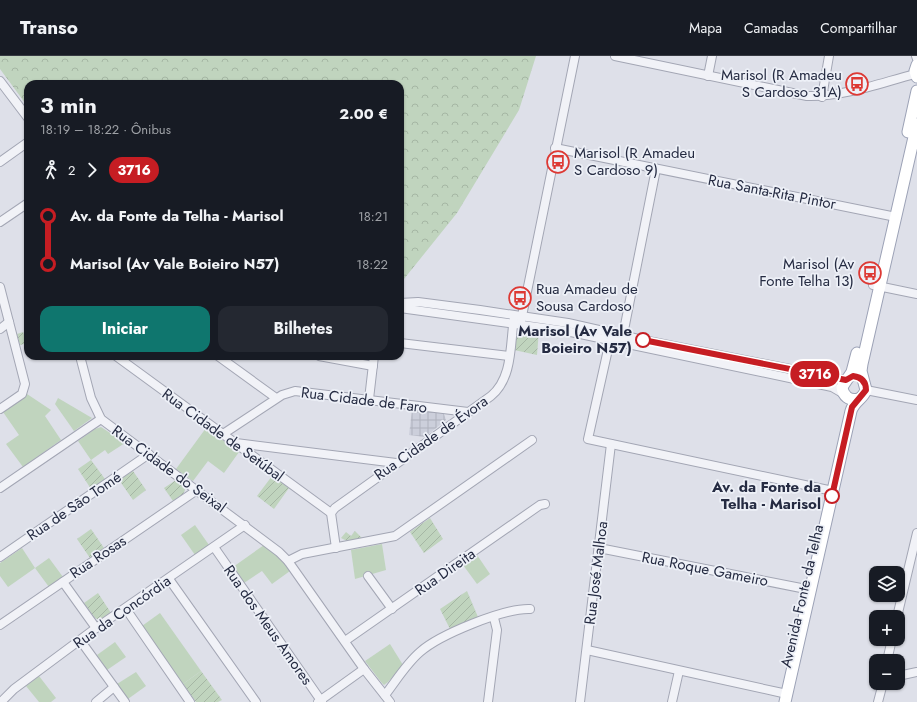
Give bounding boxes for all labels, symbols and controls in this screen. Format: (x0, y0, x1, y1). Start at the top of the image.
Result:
text: Transo (20, 14, 78, 41)
text: Mapa (689, 18, 722, 38)
text: Camadas (744, 18, 798, 38)
text: Compartilhar (820, 18, 897, 38)
place label: Marisol (R Amadeu S Cardoso 31A) (721, 64, 842, 103)
bus stop icon: Marisol (R Amadeu S Cardoso 31A) (844, 71, 870, 97)
text: 3 min (40, 89, 97, 121)
text: 2.00 € (339, 103, 388, 125)
text: 18:19 – 18:22 · Ônibus (40, 120, 171, 139)
place label: Marisol (R Amadeu S Cardoso 9) (574, 142, 695, 181)
bus stop icon: Marisol (R Amadeu S Cardoso 9) (545, 149, 571, 175)
icon: walk (40, 159, 62, 181)
icon: forward (81, 159, 103, 181)
text: 3716 (117, 160, 151, 180)
text: 2 (68, 161, 75, 180)
street label: Rua Santa-Rita Pintor (706, 169, 839, 215)
text: Av. da Fonte da Telha - Marisol (70, 205, 283, 227)
text: 18:21 (358, 207, 388, 226)
text: Marisol (Av Vale Boieiro N57) (70, 253, 279, 275)
place label: Marisol (Av Fonte Telha 13) (759, 253, 854, 292)
text: 18:22 (356, 255, 388, 274)
bus stop icon: Marisol (Av Fonte Telha 13) (857, 260, 883, 286)
place label: Rua Amadeu de Sousa Cardoso (536, 278, 638, 317)
bus stop icon: Rua Amadeu de Sousa Cardoso (507, 285, 533, 311)
button: Iniciar (40, 306, 210, 352)
button: Bilhetes (218, 306, 388, 352)
place label: Marisol (Av Vale Boieiro N57) (518, 320, 632, 359)
marker: Marisol (Av Vale Boieiro N57) (635, 332, 651, 348)
line badge: 3716 (787, 361, 843, 387)
text: 3716 (798, 364, 832, 384)
street label: Rua Cidade de Faro (300, 381, 428, 419)
street label: Rua Cidade de Setúbal (157, 383, 289, 487)
street label: Rua Cidade de Évora (370, 390, 492, 486)
street label: Rua Cidade do Seixal (107, 420, 231, 518)
street label: Rua de São Tomé (22, 466, 126, 546)
place label: Av. da Fonte da Telha - Marisol (711, 476, 821, 515)
marker: Av. da Fonte da Telha - Marisol (824, 488, 840, 504)
street label: Rua José Malhoa (579, 520, 613, 626)
street label: Avenida Fonte da Telha (775, 522, 829, 670)
street label: Rua Rosas (65, 530, 131, 584)
street label: Rua Direita (410, 543, 480, 601)
street label: Rua Roque Gameiro (640, 546, 770, 592)
street label: Rua dos Meus Amores (218, 561, 318, 689)
map controls (869, 566, 905, 690)
button: layers (869, 566, 905, 602)
street label: Rua da Concórdia (69, 570, 175, 654)
button: + (869, 610, 905, 646)
button: − (869, 654, 905, 690)

